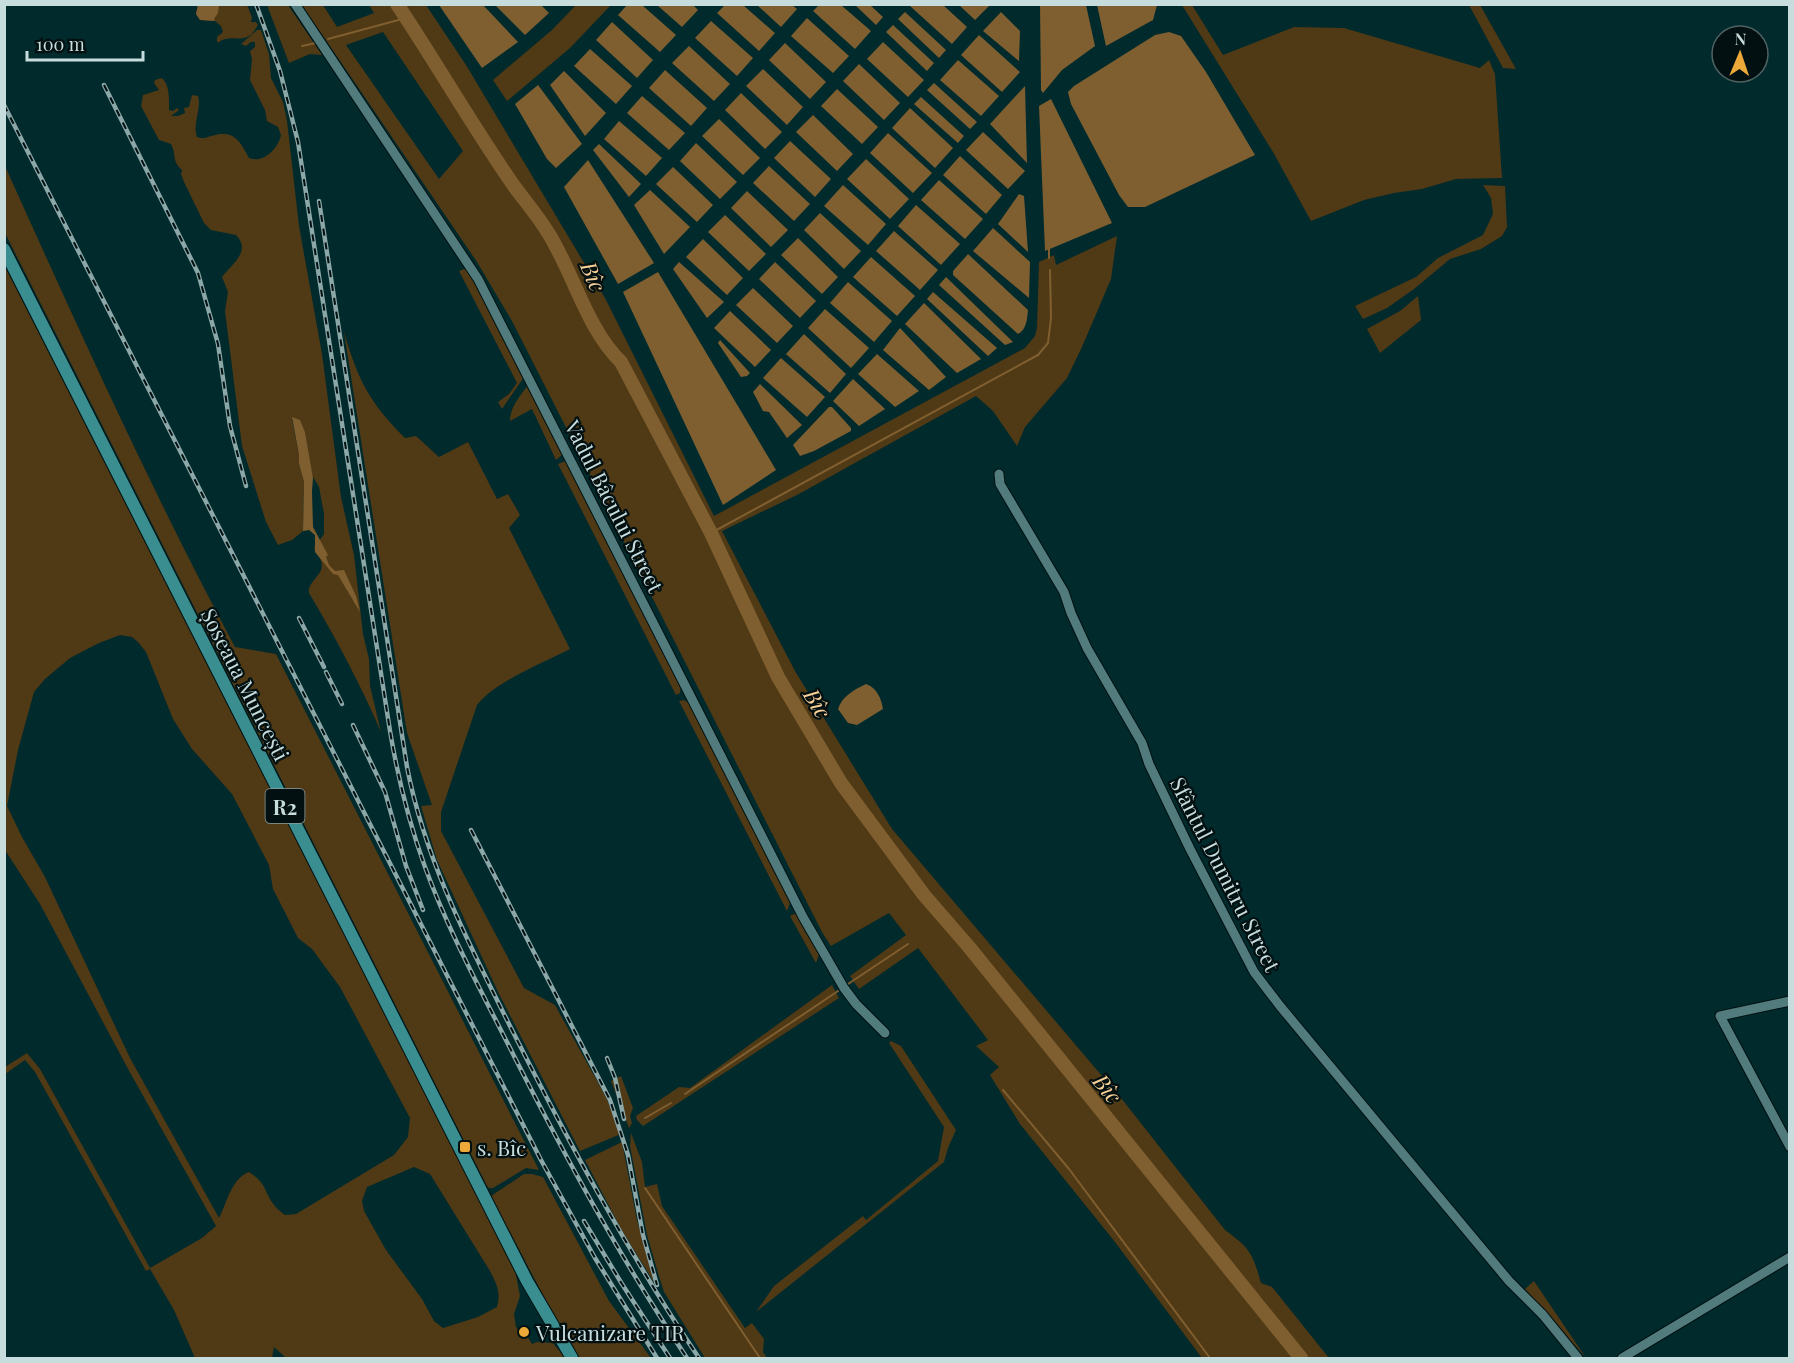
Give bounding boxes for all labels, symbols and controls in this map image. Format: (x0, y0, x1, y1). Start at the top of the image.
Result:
scale bar (27, 24, 142, 62)
north arrow (1710, 24, 1770, 84)
text: N (1734, 28, 1747, 49)
text: 100 m (36, 32, 85, 56)
water label: Bîc (574, 255, 614, 296)
street label: Vadul Bâcului Street (559, 414, 671, 597)
street label: Șoseaua Muncești (195, 603, 297, 765)
water label: Bîc (797, 682, 839, 724)
street label: Sfântul Dumitru Street (1165, 772, 1288, 977)
road number: R2 (266, 789, 304, 823)
water label: Bîc (1086, 1066, 1129, 1109)
place label: s. Bîc (477, 1133, 526, 1161)
marker: s. Bîc (458, 1140, 472, 1154)
place label: Vulcanizare TIR (535, 1318, 685, 1346)
marker: Vulcanizare TIR (517, 1325, 531, 1339)

